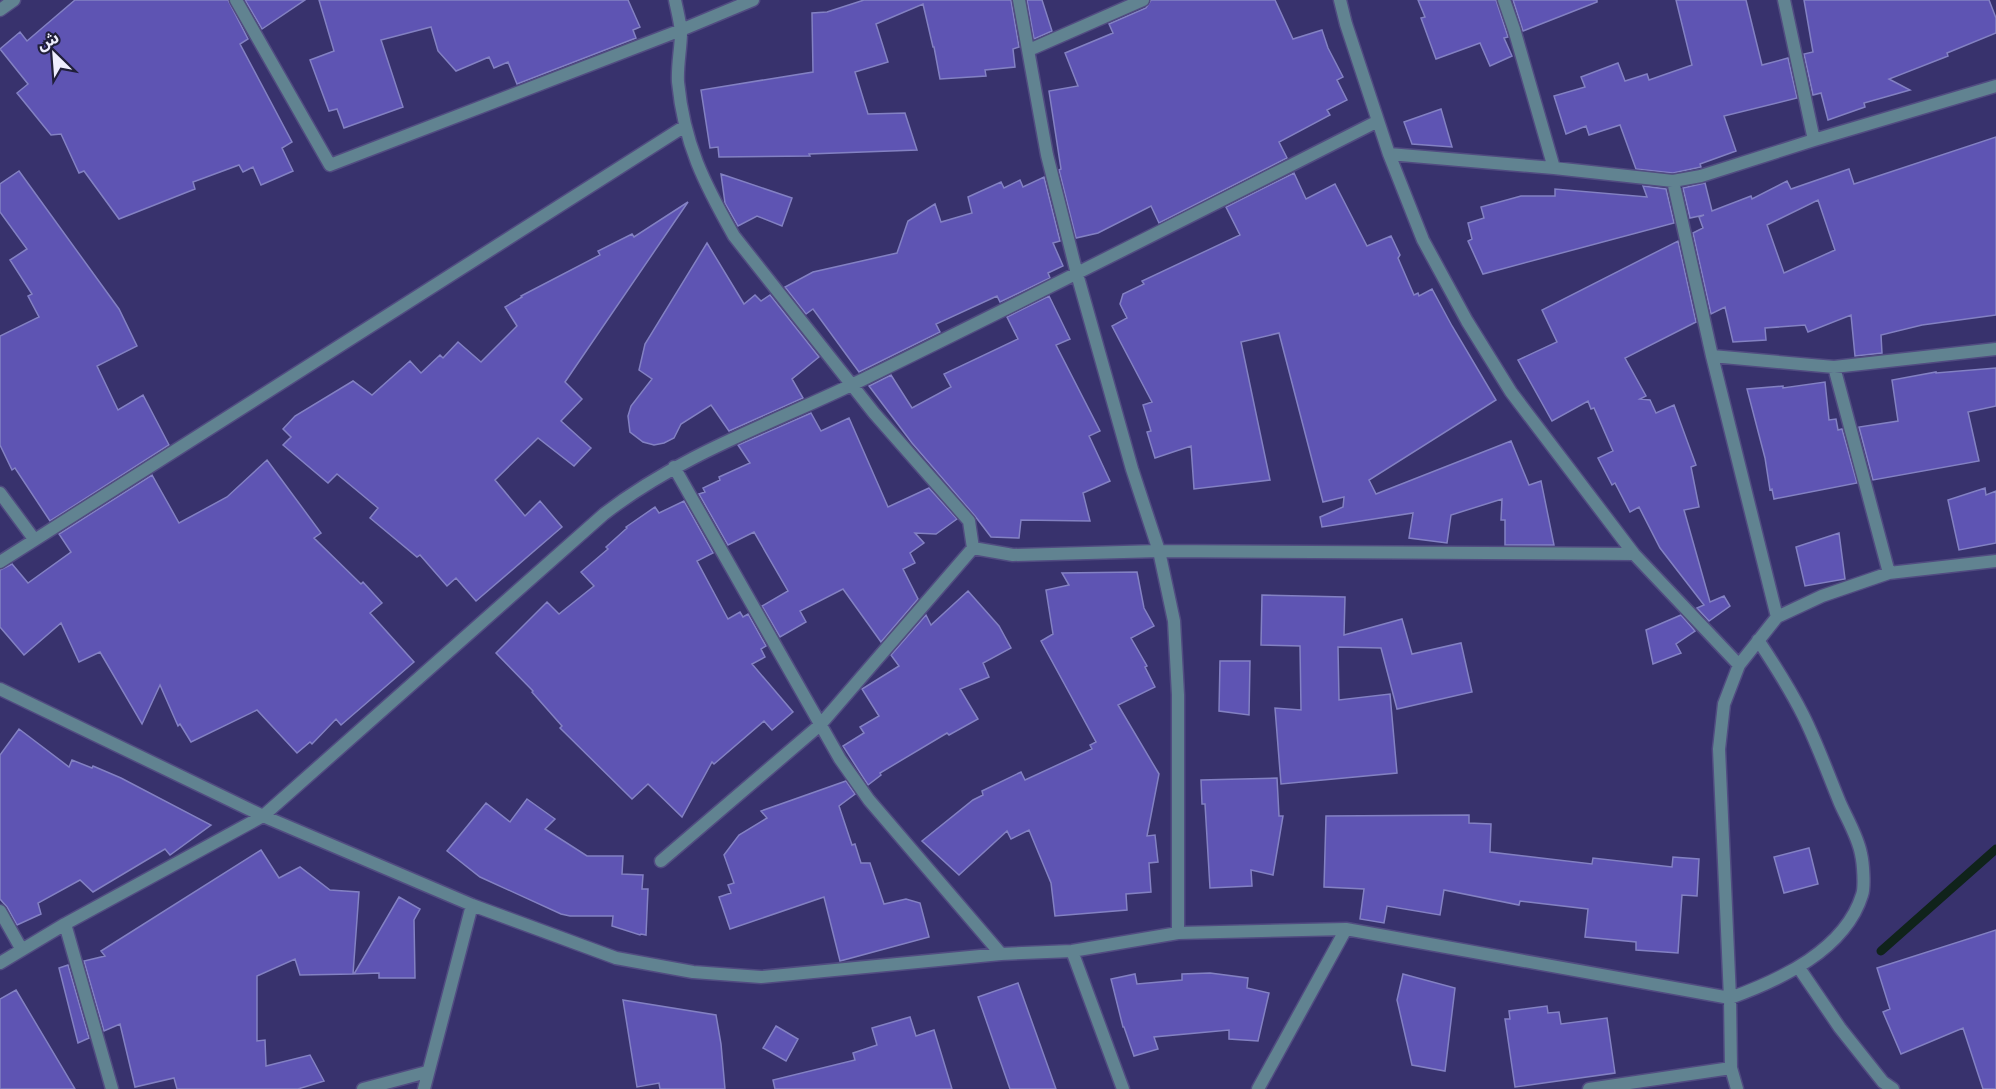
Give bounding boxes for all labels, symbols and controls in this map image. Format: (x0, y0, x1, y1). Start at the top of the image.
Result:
north arrow (24, 24, 84, 84)
text: ش (33, 25, 63, 56)

